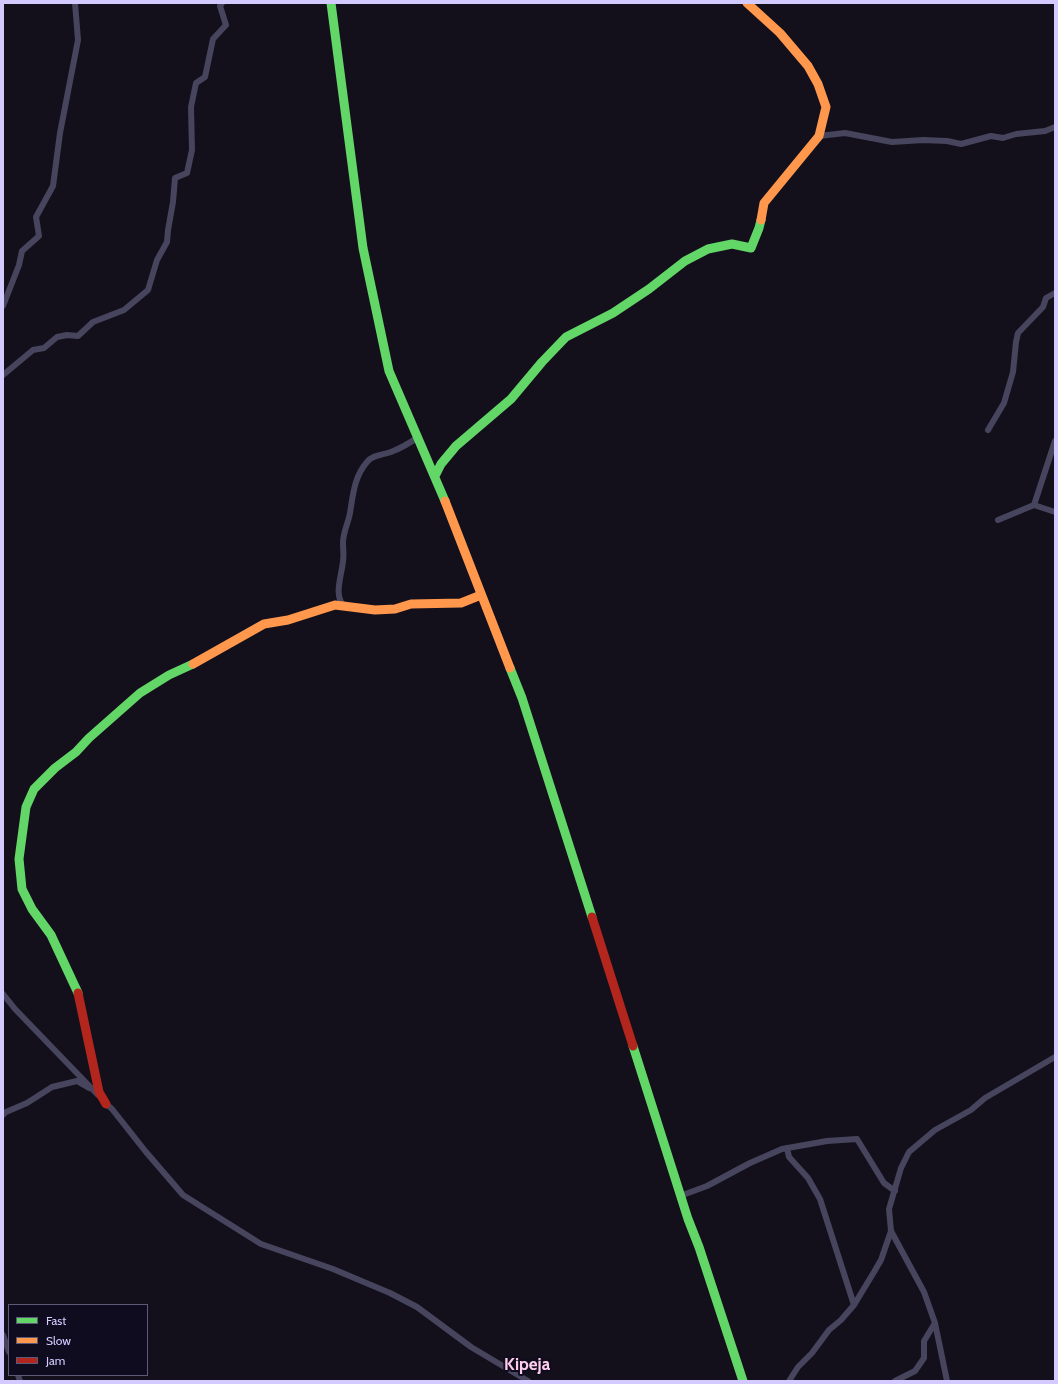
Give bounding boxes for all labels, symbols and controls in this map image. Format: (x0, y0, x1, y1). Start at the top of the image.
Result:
legend (8, 1304, 148, 1376)
text: Fast (46, 1313, 66, 1328)
text: Slow (46, 1333, 71, 1348)
text: Jam (46, 1353, 65, 1368)
district label: Kipeja (504, 1355, 550, 1375)

